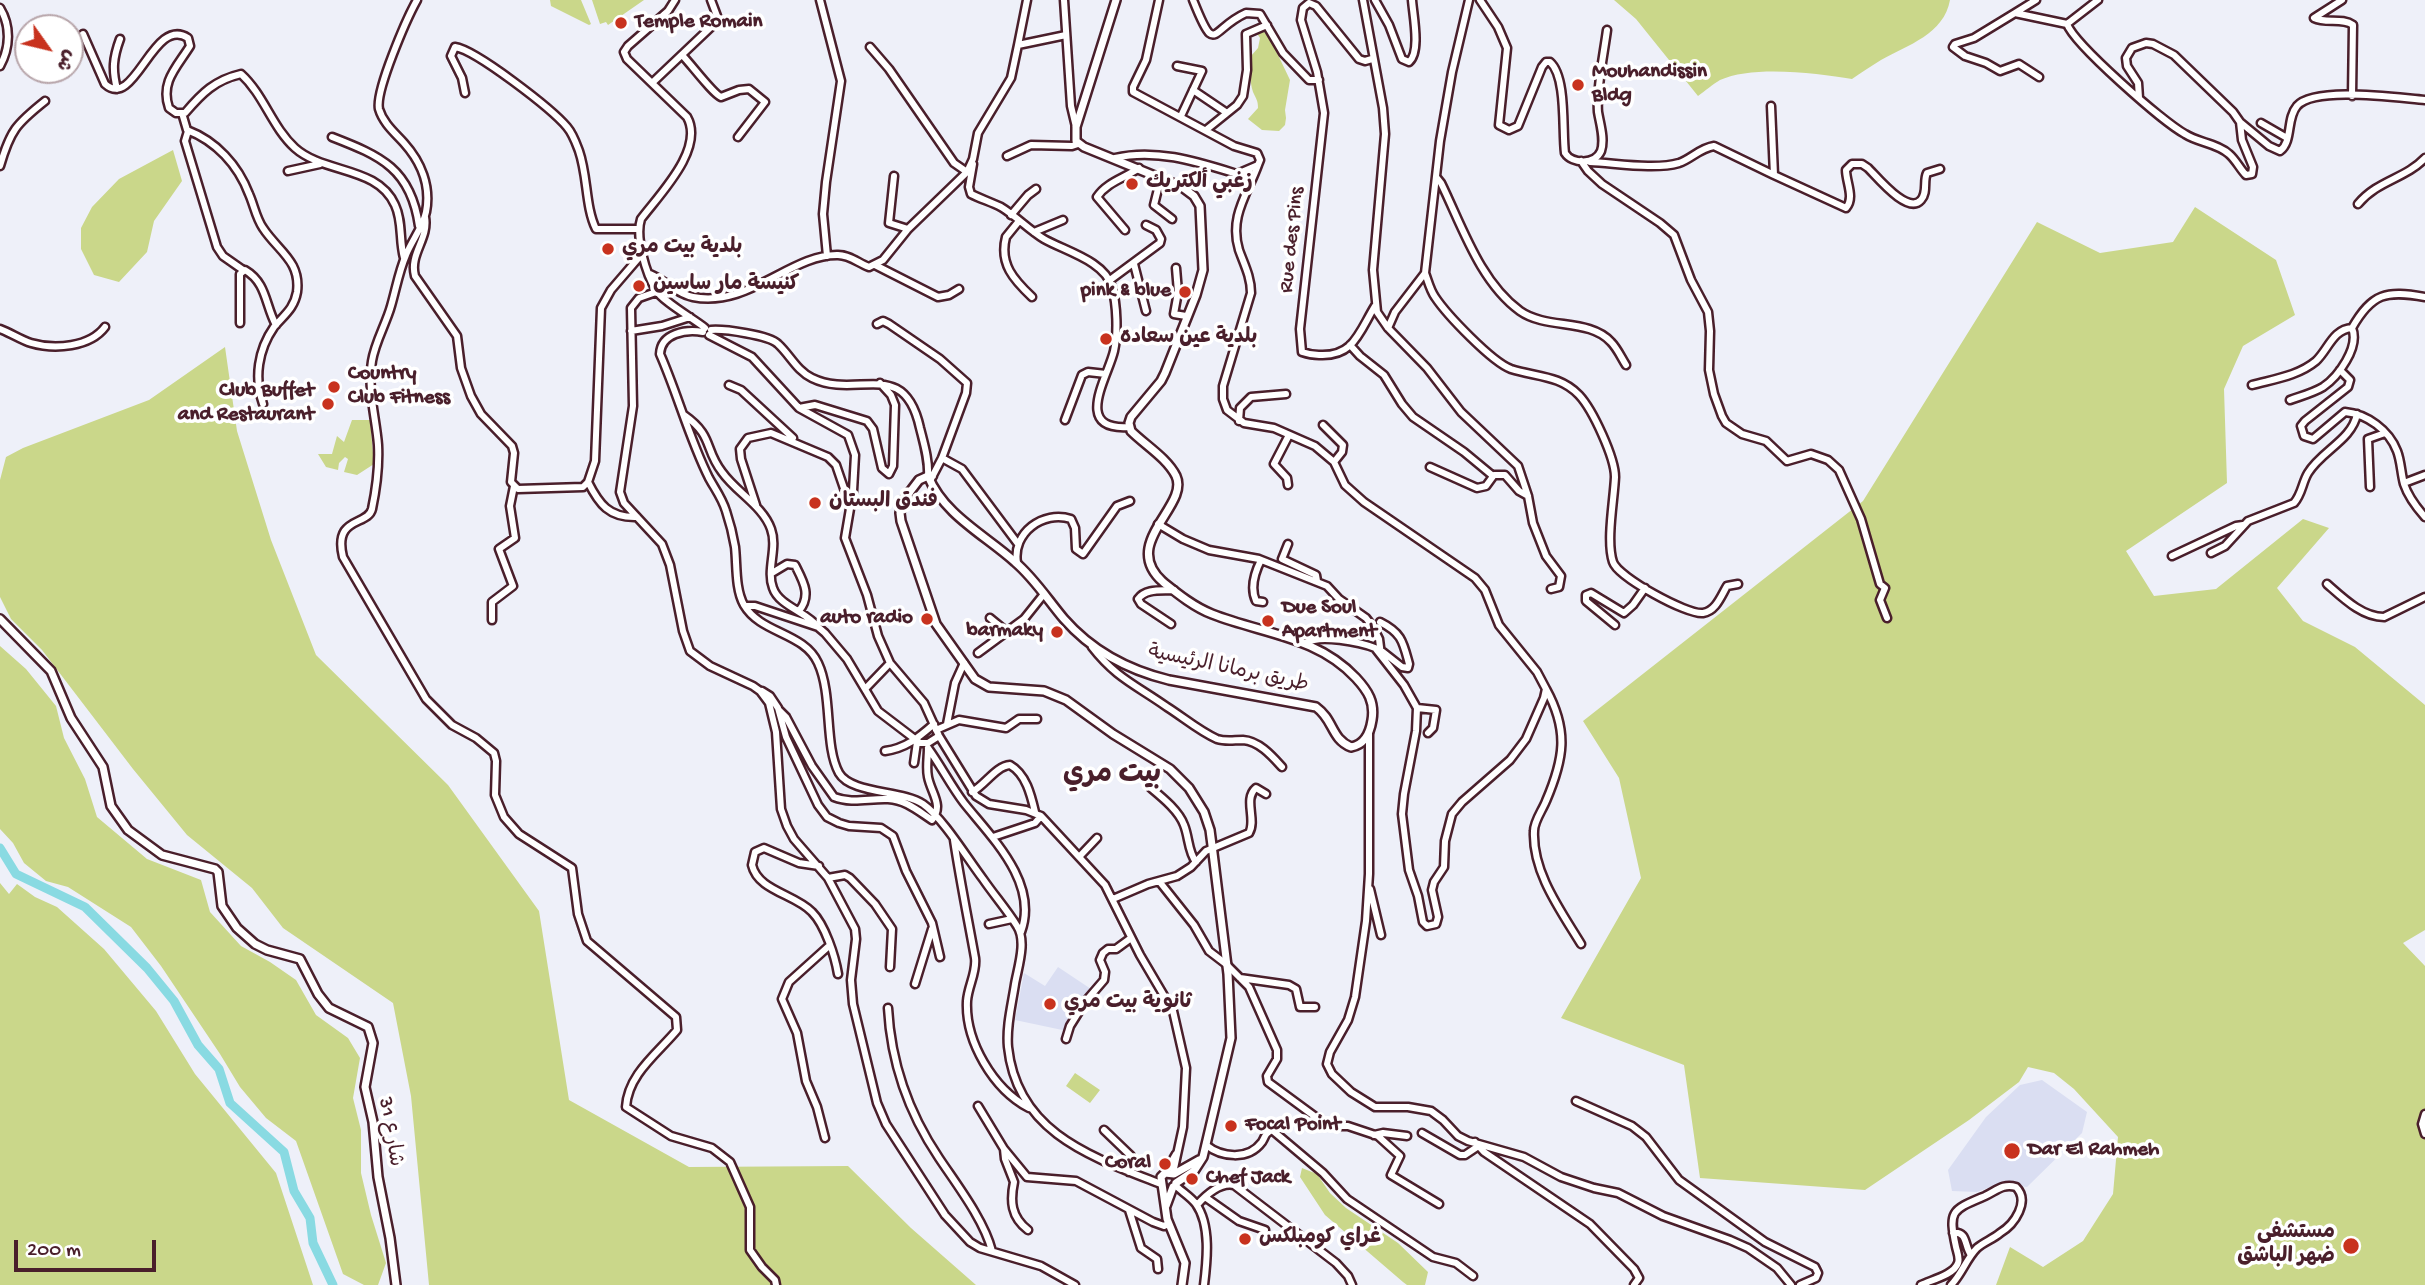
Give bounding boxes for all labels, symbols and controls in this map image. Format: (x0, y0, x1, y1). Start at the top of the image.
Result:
place label: Temple Romain (635, 10, 763, 36)
north arrow (14, 14, 84, 84)
marker: Temple Romain (613, 15, 629, 31)
text: ش (50, 45, 81, 75)
place label: Mouhandissin Bldg (1592, 60, 1707, 110)
marker: Mouhandissin Bldg (1570, 77, 1586, 93)
place label: زغبي ألكتريك (1146, 171, 1253, 197)
marker: زغبي ألكتريك (1124, 176, 1140, 192)
street label: Rue des Pins (1275, 186, 1311, 294)
place label: بلدية بيت مري (622, 236, 742, 262)
marker: بلدية بيت مري (600, 241, 616, 257)
place label: كنيسة مار ساسين (653, 273, 799, 299)
marker: كنيسة مار ساسين (631, 278, 647, 294)
place label: pink & blue (1081, 279, 1171, 305)
marker: pink & blue (1177, 284, 1193, 300)
place label: بلدية عين سعاده (1120, 326, 1257, 352)
marker: بلدية عين سعاده (1098, 331, 1114, 347)
place label: Country Club Fitness (348, 362, 450, 412)
place label: Club Buffet and Restaurant (178, 379, 314, 429)
marker: Country Club Fitness (326, 379, 342, 395)
marker: Club Buffet and Restaurant (320, 396, 336, 412)
place label: فندق البستان (829, 490, 938, 516)
marker: فندق البستان (807, 495, 823, 511)
place label: Due Soul Apartment (1282, 596, 1377, 646)
place label: auto radio (820, 606, 913, 632)
marker: auto radio (919, 611, 935, 627)
marker: Due Soul Apartment (1260, 613, 1276, 629)
place label: barmaky (967, 619, 1043, 645)
marker: barmaky (1049, 624, 1065, 640)
street label: طريق برمانا الرئيسية (1145, 641, 1311, 699)
district label: بيت مري (1063, 760, 1161, 794)
place label: ثانوية بيت مري (1064, 991, 1191, 1017)
marker: ثانوية بيت مري (1042, 996, 1058, 1012)
street label: شارع 31 (371, 1096, 407, 1168)
place label: Focal Point (1245, 1113, 1341, 1139)
marker: Focal Point (1223, 1118, 1239, 1134)
place label: Dar El Rahmeh (2028, 1138, 2159, 1164)
marker: Dar El Rahmeh (2002, 1141, 2022, 1161)
place label: Coral (1105, 1151, 1151, 1177)
marker: Coral (1157, 1156, 1173, 1172)
place label: Chef Jack (1206, 1166, 1290, 1192)
marker: Chef Jack (1184, 1171, 1200, 1187)
place label: مستشفى ضهر الباشق (2237, 1221, 2335, 1271)
scale bar (18, 1226, 159, 1270)
place label: غراي كومبلكس (1259, 1226, 1381, 1252)
marker: غراي كومبلكس (1237, 1231, 1253, 1247)
marker: مستشفى ضهر الباشق (2341, 1236, 2361, 1256)
text: 200 m (27, 1239, 81, 1264)

